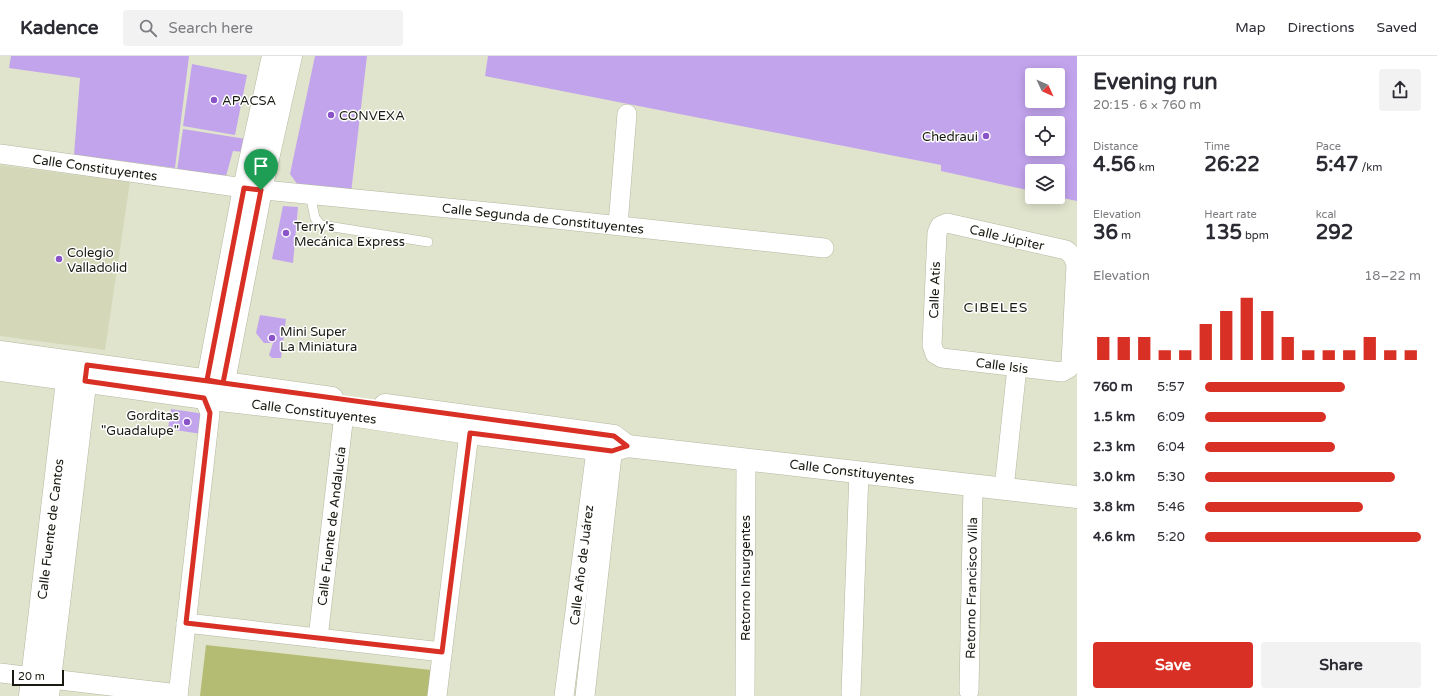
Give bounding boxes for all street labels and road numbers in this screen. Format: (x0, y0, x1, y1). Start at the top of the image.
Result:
street label: Calle Constituyentes (31, 151, 158, 185)
street label: Calle Segunda de Constituyentes (441, 200, 645, 238)
street label: Calle Júpiter (968, 222, 1046, 254)
street label: Calle Atis (926, 261, 944, 319)
street label: Calle Isis (975, 355, 1029, 377)
street label: Calle Constituyentes (250, 396, 377, 428)
street label: Calle Fuente de Andalucía (314, 446, 350, 607)
street label: Calle Constituyentes (788, 456, 915, 488)
street label: Calle Fuente de Cantos (34, 458, 68, 600)
street label: Calle Año de Juárez (567, 504, 597, 626)
street label: Retorno Insurgentes (738, 515, 754, 641)
street label: Retorno Francisco Villa (963, 517, 981, 659)

